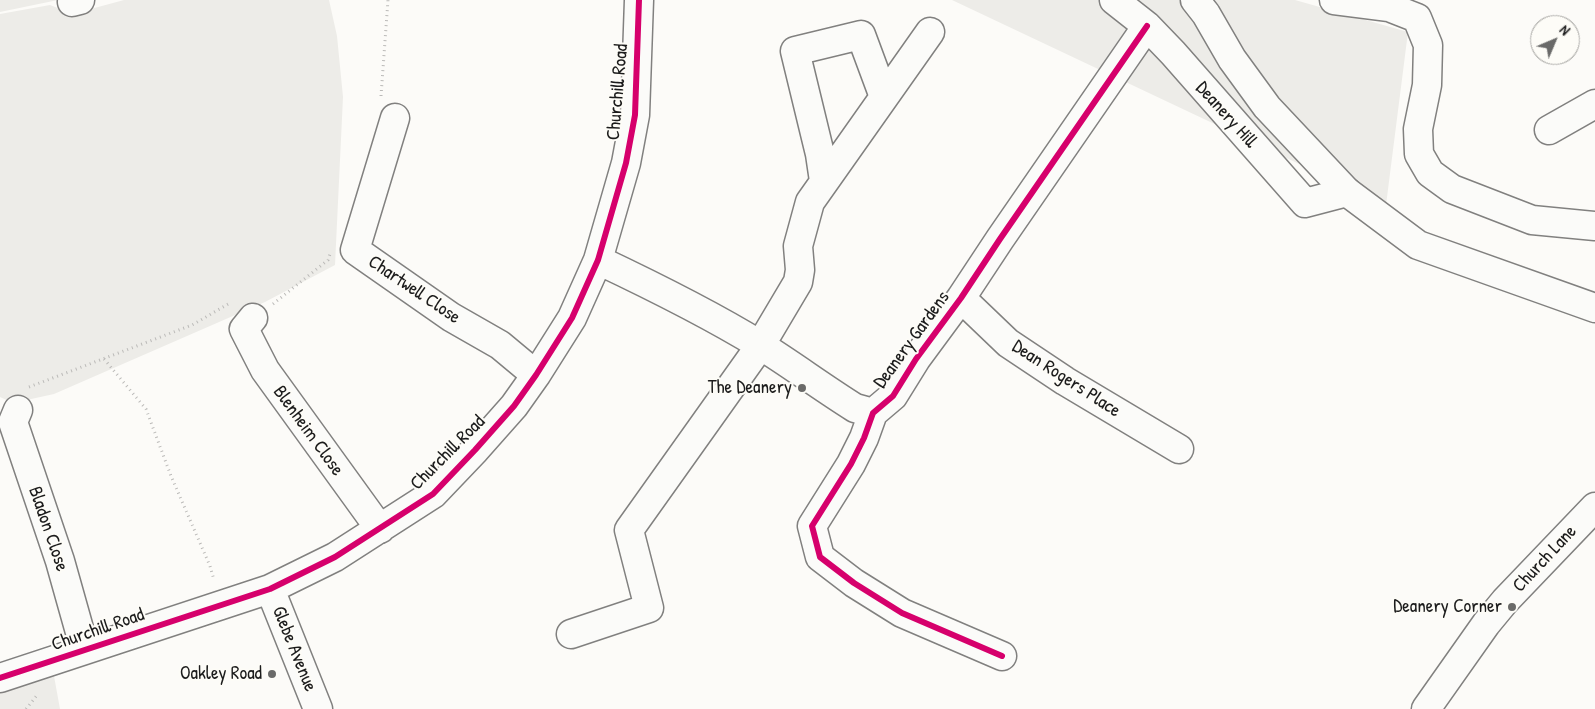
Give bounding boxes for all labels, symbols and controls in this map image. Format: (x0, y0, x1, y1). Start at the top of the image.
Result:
north arrow (1530, 15, 1580, 65)
text: N (1556, 20, 1575, 39)
street label: Churchill Road (602, 43, 634, 141)
street label: Deanery Hill (1190, 77, 1262, 153)
street label: Chartwell Close (363, 251, 465, 329)
street label: Deanery Gardens (869, 287, 955, 393)
street label: Dean Rogers Place (1007, 335, 1125, 423)
place label: The Deanery (708, 377, 792, 399)
street label: Blenheim Close (268, 381, 348, 481)
marker: The Deanery (796, 382, 808, 394)
street label: Churchill Road (406, 411, 490, 495)
street label: Bladon Close (23, 484, 73, 574)
street label: Church Lane (1508, 521, 1582, 597)
place label: Deanery Corner (1393, 596, 1502, 618)
marker: Deanery Corner (1506, 601, 1518, 613)
street label: Churchill Road (49, 603, 147, 657)
street label: Glebe Avenue (267, 603, 321, 695)
place label: Oakley Road (180, 663, 262, 685)
marker: Oakley Road (266, 668, 278, 680)

